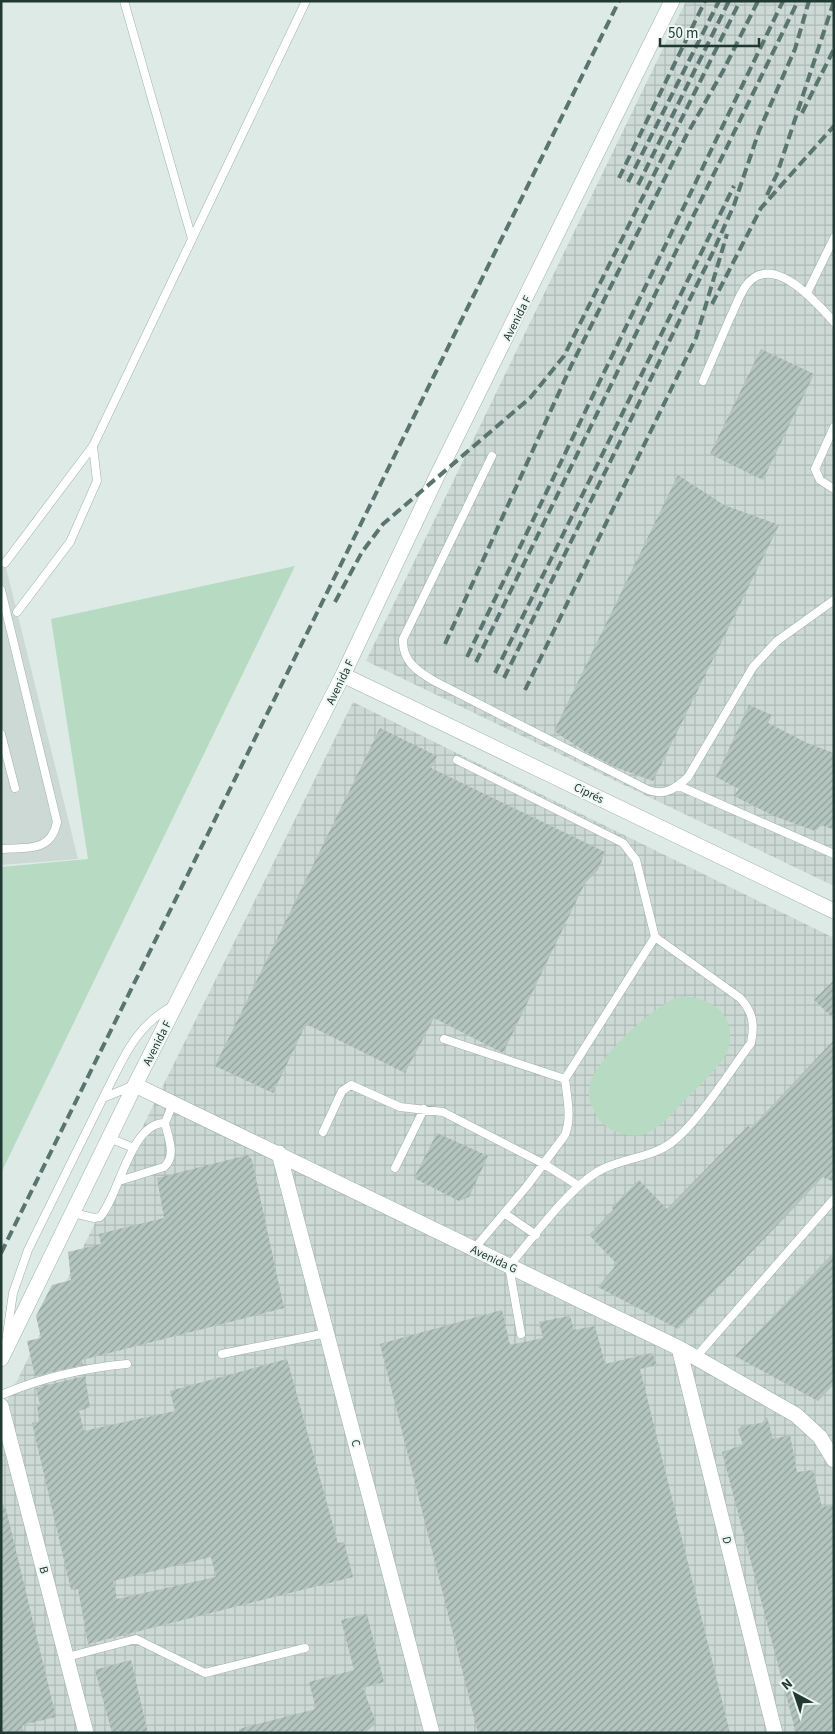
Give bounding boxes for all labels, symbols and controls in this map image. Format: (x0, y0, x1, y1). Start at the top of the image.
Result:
scale bar (660, 15, 759, 47)
text: 50 m (668, 23, 698, 44)
street label: Avenida F (499, 293, 536, 344)
street label: Avenida F (322, 657, 359, 708)
street label: Ciprés (571, 779, 607, 808)
street label: Avenida F (139, 1018, 176, 1069)
street label: Avenida G (468, 1241, 520, 1278)
street label: C (346, 1438, 365, 1449)
street label: D (717, 1534, 736, 1546)
street label: B (34, 1565, 53, 1576)
north arrow (770, 1669, 820, 1719)
text: N (777, 1674, 797, 1695)

